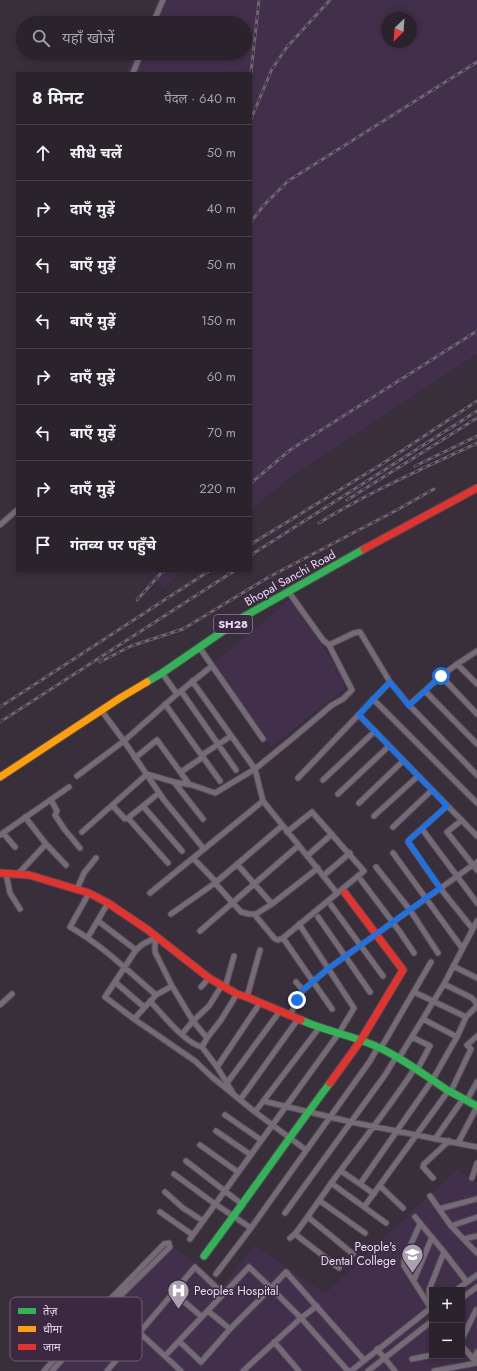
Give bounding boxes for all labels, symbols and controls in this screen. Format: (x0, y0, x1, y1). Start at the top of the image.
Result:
north arrow (381, 12, 417, 48)
search box (16, 16, 252, 60)
icon: search (30, 27, 52, 49)
text: यहाँ खोजें (62, 27, 114, 49)
text: 8 मिनट (32, 86, 83, 110)
text: पैदल · 640 m (164, 89, 236, 108)
icon: ahead (32, 142, 54, 164)
text: सीधे चलें (70, 142, 122, 164)
text: 50 m (207, 143, 236, 162)
icon: right (32, 198, 54, 220)
text: दाएँ मुड़ें (70, 198, 115, 220)
text: 40 m (207, 199, 236, 218)
icon: left (32, 254, 54, 276)
text: बाएँ मुड़ें (70, 254, 116, 276)
text: 50 m (207, 255, 236, 274)
icon: left (32, 310, 54, 332)
text: बाएँ मुड़ें (70, 310, 116, 332)
text: 150 m (201, 311, 236, 330)
icon: right (32, 366, 54, 388)
text: दाएँ मुड़ें (70, 366, 115, 388)
text: 60 m (207, 367, 236, 386)
icon: left (32, 422, 54, 444)
text: बाएँ मुड़ें (70, 422, 116, 444)
text: 70 m (207, 423, 236, 442)
icon: right (32, 478, 54, 500)
text: दाएँ मुड़ें (70, 478, 115, 500)
text: 220 m (199, 479, 236, 498)
icon: arrive (32, 534, 54, 556)
text: गंतव्य पर पहुँचे (70, 534, 156, 556)
street label: Bhopal Sanchi Road (241, 545, 339, 611)
road number: SH28 (214, 615, 252, 633)
route start (432, 667, 450, 685)
route end (288, 991, 306, 1009)
place label: People's Dental College (321, 1238, 396, 1270)
school or university icon: People's Dental College (399, 1241, 425, 1274)
hospital icon: Peoples Hospital (165, 1278, 191, 1311)
place label: Peoples Hospital (194, 1282, 279, 1300)
map controls (429, 1287, 465, 1359)
button: + (429, 1287, 465, 1323)
legend (10, 1297, 142, 1361)
text: तेज़ (43, 1303, 58, 1319)
text: धीमा (43, 1321, 62, 1337)
button: − (429, 1323, 465, 1359)
text: जाम (43, 1339, 61, 1355)

